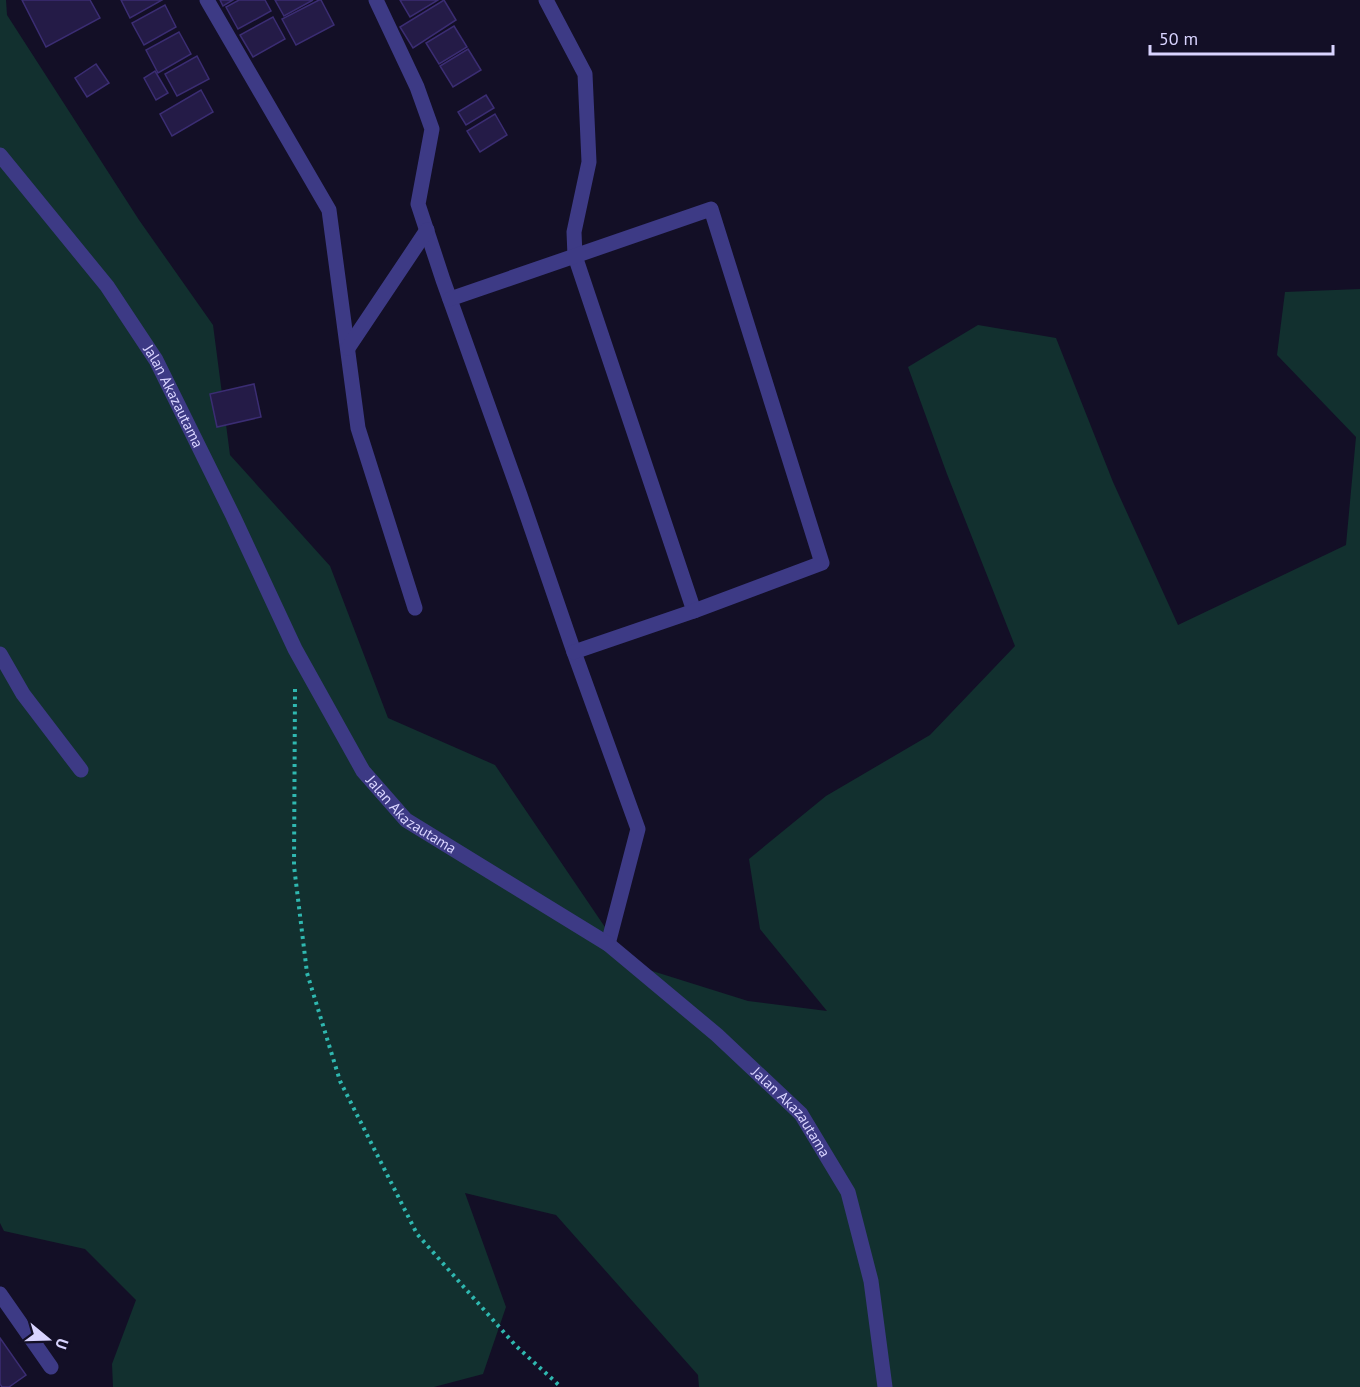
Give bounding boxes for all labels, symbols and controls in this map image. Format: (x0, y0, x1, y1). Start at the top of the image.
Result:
scale bar (1150, 18, 1333, 56)
text: 50 m (1159, 27, 1198, 50)
street label: Jalan Akazautama (139, 340, 208, 451)
street label: Jalan Akazautama (362, 770, 460, 858)
street label: Jalan Akazautama (747, 1062, 835, 1160)
north arrow (18, 1309, 78, 1369)
text: U (51, 1336, 73, 1352)

